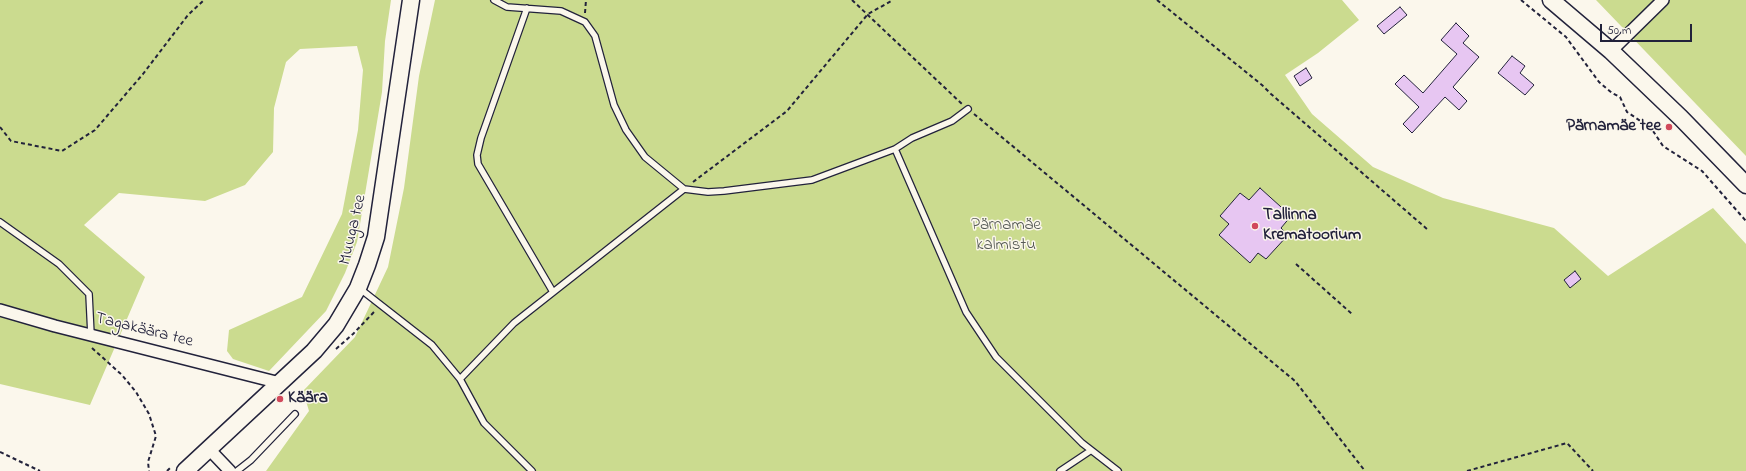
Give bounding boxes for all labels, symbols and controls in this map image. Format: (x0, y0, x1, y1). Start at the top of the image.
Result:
scale bar (1602, 16, 1694, 42)
text: 50 m (1607, 22, 1631, 40)
place label: Pärnamäe tee (1566, 117, 1661, 137)
marker: Pärnamäe tee (1664, 122, 1674, 132)
street label: Muuga tee (336, 193, 372, 267)
place label: Tallinna Krematoorium (1263, 206, 1361, 246)
park label: Pärnamäe kalmistu (971, 216, 1041, 256)
marker: Tallinna Krematoorium (1250, 221, 1260, 231)
street label: Tagakäära tee (93, 309, 195, 353)
place label: Käära (288, 389, 328, 409)
marker: Käära (275, 394, 285, 404)

